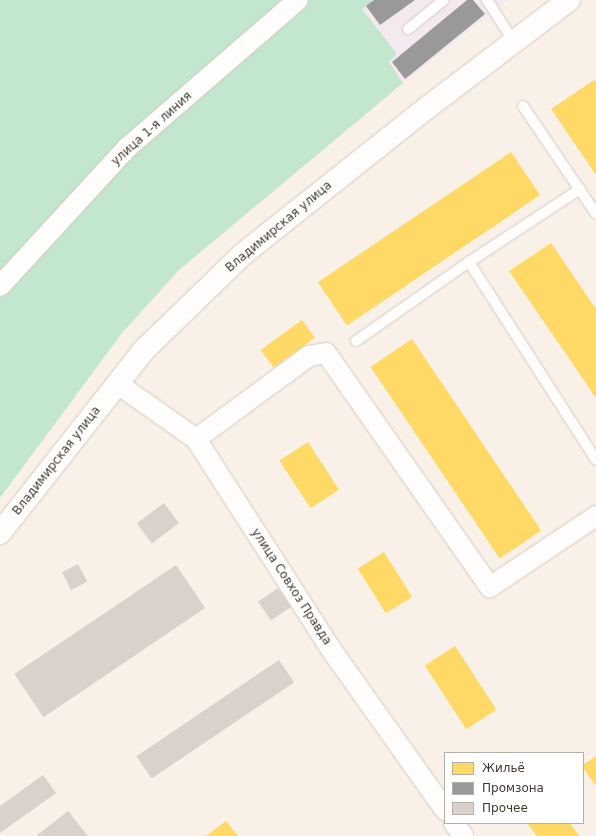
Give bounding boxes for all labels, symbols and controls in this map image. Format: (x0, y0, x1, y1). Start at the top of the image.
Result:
street label: улица 1-я линия (109, 89, 195, 169)
street label: Владимирская улица (223, 178, 335, 276)
street label: Владимирская улица (10, 404, 104, 518)
street label: улица Совхоз Правда (248, 526, 334, 648)
legend (444, 752, 584, 824)
text: Жильё (482, 761, 525, 775)
text: Промзона (482, 781, 544, 795)
text: Прочее (482, 801, 528, 815)

